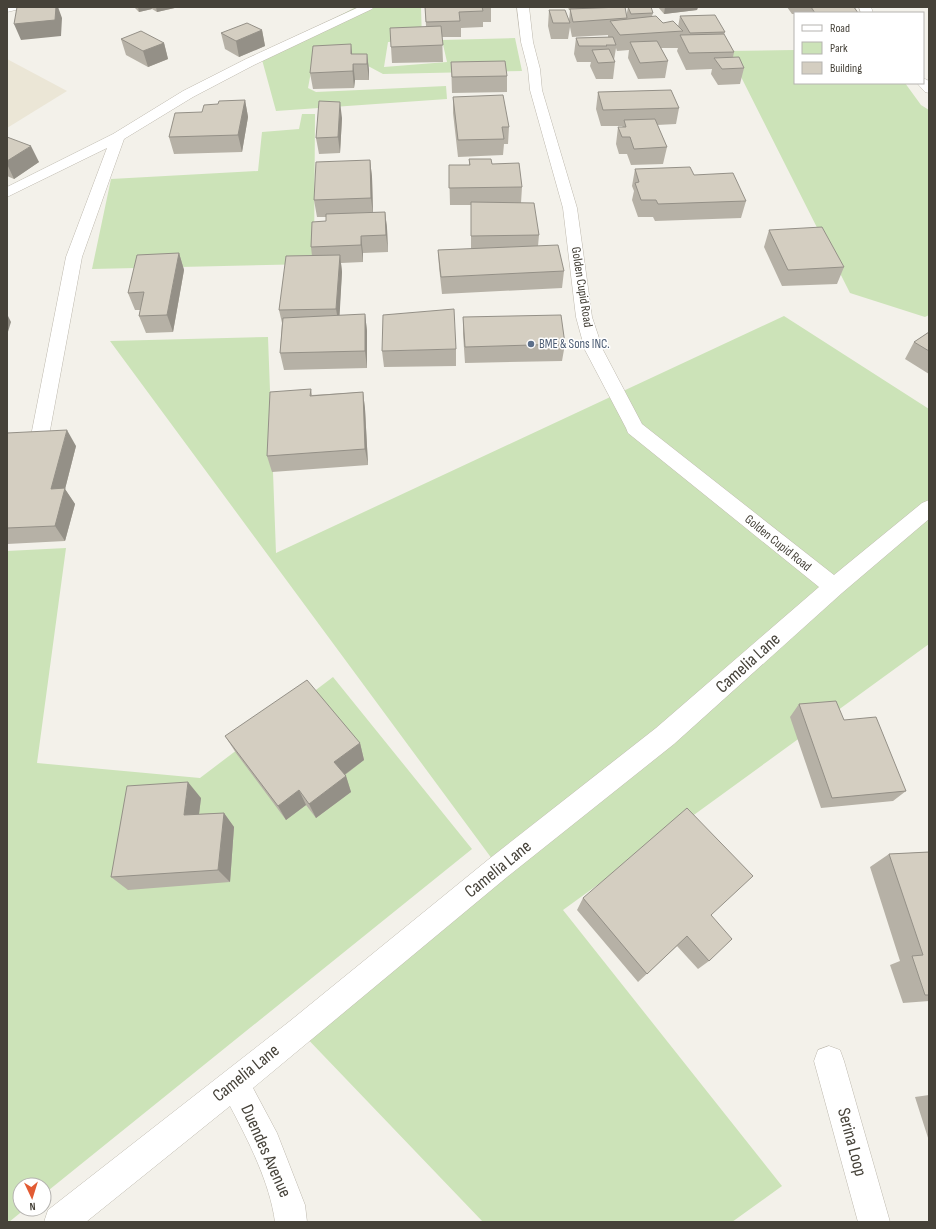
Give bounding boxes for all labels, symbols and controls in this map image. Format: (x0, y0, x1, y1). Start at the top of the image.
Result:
legend (794, 12, 924, 84)
text: Road (830, 21, 850, 36)
text: Park (830, 41, 848, 56)
text: Building (830, 61, 862, 76)
street label: Golden Cupid Road (568, 246, 596, 328)
place label: BME & Sons INC. (539, 336, 610, 352)
marker: BME & Sons INC. (526, 339, 536, 349)
street label: Golden Cupid Road (741, 511, 815, 575)
street label: Camelia Lane (711, 629, 785, 697)
street label: Camelia Lane (460, 836, 536, 902)
street label: Camelia Lane (208, 1040, 284, 1106)
street label: Duendes Avenue (236, 1101, 296, 1201)
street label: Serina Loop (833, 1106, 871, 1178)
north arrow (12, 1177, 52, 1217)
text: N (29, 1200, 36, 1213)

